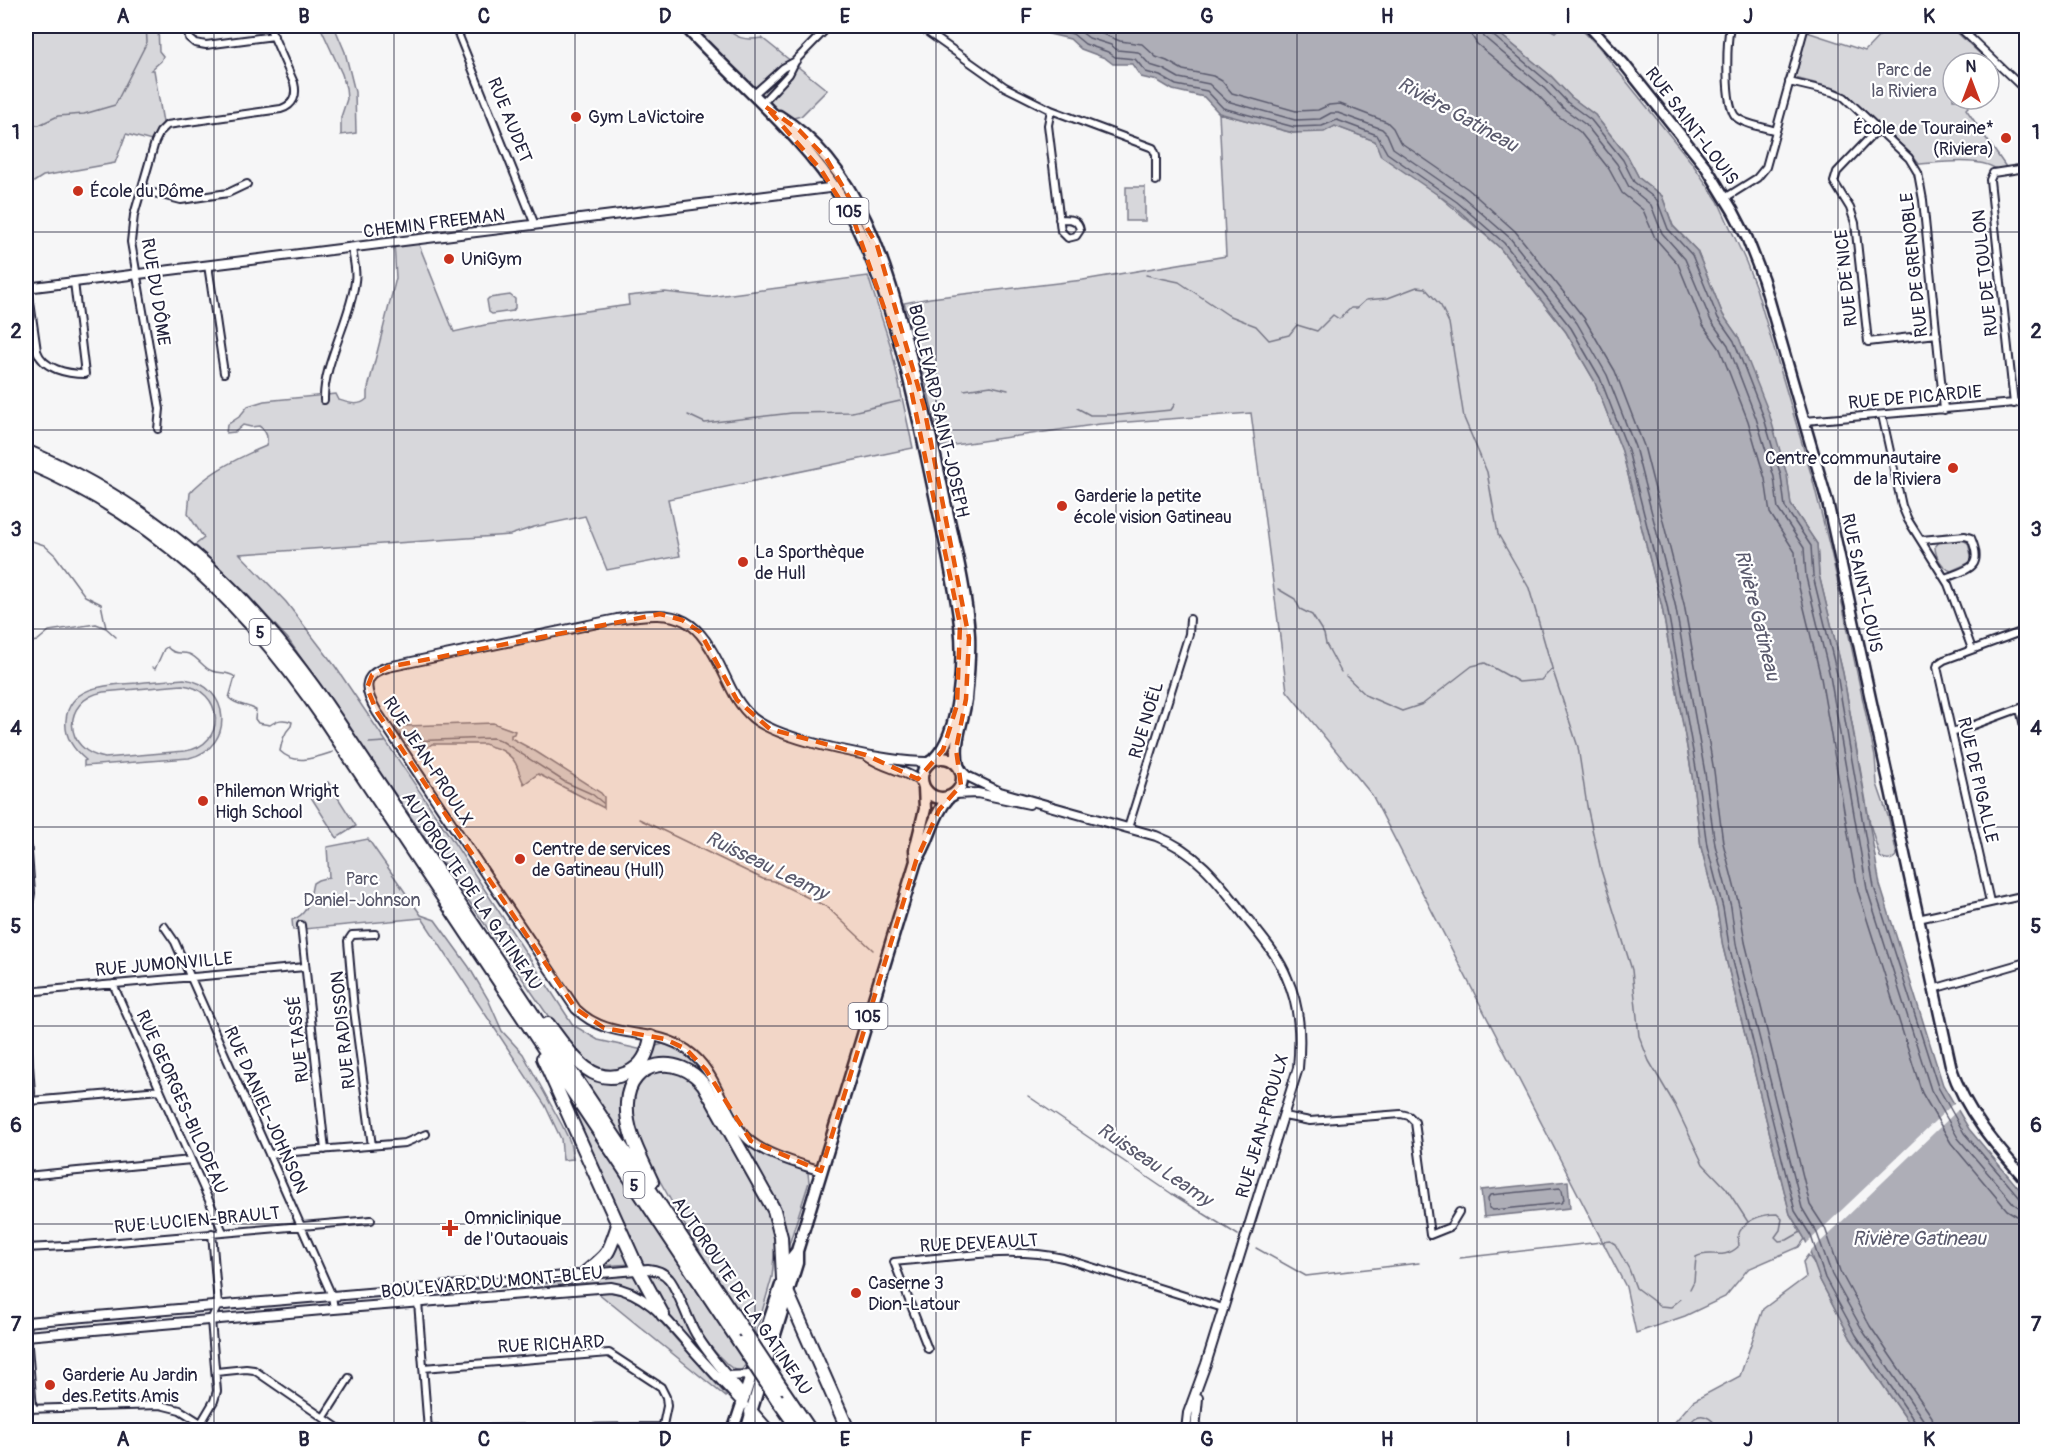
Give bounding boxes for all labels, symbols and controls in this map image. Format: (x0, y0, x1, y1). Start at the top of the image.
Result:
text: A (117, 4, 130, 29)
text: B (298, 4, 310, 29)
text: C (478, 4, 490, 29)
text: D (659, 4, 672, 29)
text: E (840, 4, 851, 29)
text: F (1020, 4, 1032, 29)
text: G (1200, 4, 1214, 29)
text: H (1381, 4, 1394, 29)
text: I (1565, 4, 1571, 29)
text: J (1743, 4, 1753, 29)
text: K (1923, 4, 1935, 29)
north arrow (1941, 51, 2001, 111)
text: N (1966, 57, 1977, 77)
park label: Parc de la Riviera (1871, 59, 1937, 103)
street label: RUE SAINT-LOUIS (1640, 63, 1743, 190)
water label: Rivière Gatineau (1393, 71, 1524, 159)
street label: RUE AUDET (482, 74, 537, 166)
place label: Gym LaVictoire (588, 106, 704, 129)
marker: Gym LaVictoire (569, 110, 583, 124)
place label: École de Touraine* (Riviera) (1853, 117, 1994, 161)
text: 1 (12, 120, 20, 145)
text: 1 (2032, 120, 2040, 145)
marker: École de Touraine* (Riviera) (1999, 131, 2013, 145)
place label: École du Dôme (90, 180, 204, 203)
marker: École du Dôme (71, 184, 85, 198)
street label: RUE DE GRENOBLE (1895, 191, 1934, 339)
road number: 105 (830, 198, 868, 224)
street label: CHEMIN FREEMAN (362, 203, 506, 244)
street label: RUE DE TOULON (1967, 208, 2004, 337)
street label: RUE DE NICE (1830, 228, 1863, 328)
street label: RUE DU DÔME (136, 237, 175, 347)
place label: UniGym (461, 248, 522, 271)
marker: UniGym (442, 252, 456, 266)
street label: BOULEVARD SAINT-JOSEPH (903, 302, 974, 520)
text: 2 (10, 319, 22, 344)
text: 2 (2030, 319, 2042, 344)
street label: RUE DE PICARDIE (1847, 380, 1983, 415)
place label: Centre communautaire de la Riviera (1765, 447, 1941, 491)
marker: Centre communautaire de la Riviera (1946, 461, 1960, 475)
place label: Garderie la petite école vision Gatineau (1074, 485, 1232, 529)
marker: Garderie la petite école vision Gatineau (1055, 499, 1069, 513)
street label: RUE SAINT-LOUIS (1836, 511, 1887, 655)
text: 3 (10, 517, 22, 542)
text: 3 (2030, 517, 2042, 542)
place label: La Sporthèque de Hull (755, 541, 864, 585)
water label: Rivière Gatineau (1729, 547, 1786, 685)
marker: La Sporthèque de Hull (736, 555, 750, 569)
road number: 5 (250, 619, 270, 645)
street label: RUE NOËL (1124, 679, 1169, 761)
street label: RUE JEAN-PROULX (377, 693, 478, 830)
street label: RUE DE PIGALLE (1952, 715, 2003, 845)
text: 4 (10, 716, 22, 741)
text: 4 (2030, 716, 2042, 741)
place label: Philemon Wright High School (215, 780, 340, 824)
street label: AUTOROUTE DE LA GATINEAU (396, 788, 547, 995)
marker: Philemon Wright High School (196, 794, 210, 808)
water label: Ruisseau Leamy (702, 825, 834, 907)
place label: Centre de services de Gatineau (Hull) (532, 838, 670, 882)
marker: Centre de services de Gatineau (Hull) (513, 852, 527, 866)
park label: Parc Daniel-Johnson (303, 868, 421, 912)
text: 5 (11, 914, 22, 939)
text: 5 (2031, 914, 2042, 939)
street label: RUE JUMONVILLE (94, 947, 234, 982)
street label: RUE RADISSON (326, 970, 361, 1090)
street label: RUE TASSÉ (282, 994, 315, 1084)
road number: 105 (848, 1003, 888, 1029)
street label: RUE GEORGES-BILODEAU (131, 1006, 233, 1198)
street label: RUE DANIEL-JOHNSON (218, 1023, 313, 1197)
street label: RUE JEAN-PROULX (1231, 1051, 1294, 1201)
text: 6 (10, 1113, 22, 1138)
text: 6 (2030, 1113, 2042, 1138)
water label: Ruisseau Leamy (1093, 1117, 1219, 1213)
road number: 5 (624, 1172, 644, 1198)
street label: AUTOROUTE DE LA GATINEAU (666, 1193, 817, 1400)
street label: RUE LUCIEN-BRAULT (113, 1202, 281, 1239)
place label: Omniclinique de l'Outaouais (464, 1207, 568, 1251)
marker: Omniclinique de l'Outaouais (441, 1219, 459, 1237)
water label: Rivière Gatineau (1852, 1226, 1988, 1251)
street label: RUE DEVEAULT (919, 1229, 1039, 1258)
street label: BOULEVARD DU MONT-BLEU (380, 1261, 604, 1304)
place label: Caserne 3 Dion-Latour (868, 1272, 961, 1316)
marker: Caserne 3 Dion-Latour (849, 1286, 863, 1300)
text: 7 (11, 1312, 22, 1337)
text: 7 (2031, 1312, 2042, 1337)
street label: RUE RICHARD (497, 1330, 605, 1359)
place label: Garderie Au Jardin des Petits Amis (62, 1364, 198, 1408)
marker: Garderie Au Jardin des Petits Amis (43, 1378, 57, 1392)
text: A (117, 1427, 130, 1452)
text: B (298, 1427, 310, 1452)
text: C (478, 1427, 490, 1452)
text: D (659, 1427, 672, 1452)
text: E (840, 1427, 851, 1452)
text: F (1020, 1427, 1032, 1452)
text: G (1200, 1427, 1214, 1452)
text: H (1381, 1427, 1394, 1452)
text: I (1565, 1427, 1571, 1452)
text: J (1743, 1427, 1753, 1452)
text: K (1923, 1427, 1935, 1452)

